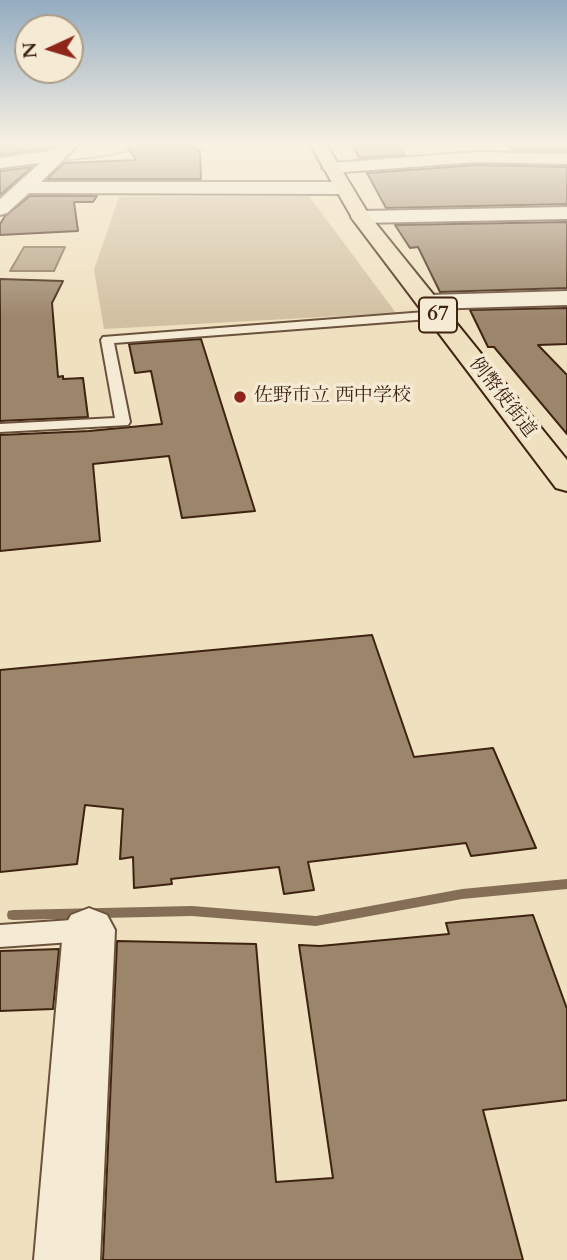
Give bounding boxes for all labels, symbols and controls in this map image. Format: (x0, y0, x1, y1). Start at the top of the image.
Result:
north arrow (14, 14, 84, 84)
text: N (17, 41, 44, 59)
road number: 67 (419, 298, 457, 332)
street label: 例幣使街道 (464, 354, 540, 442)
place label: 佐野市立 西中学校 (254, 386, 411, 408)
marker: 佐野市立 西中学校 (232, 389, 248, 405)

